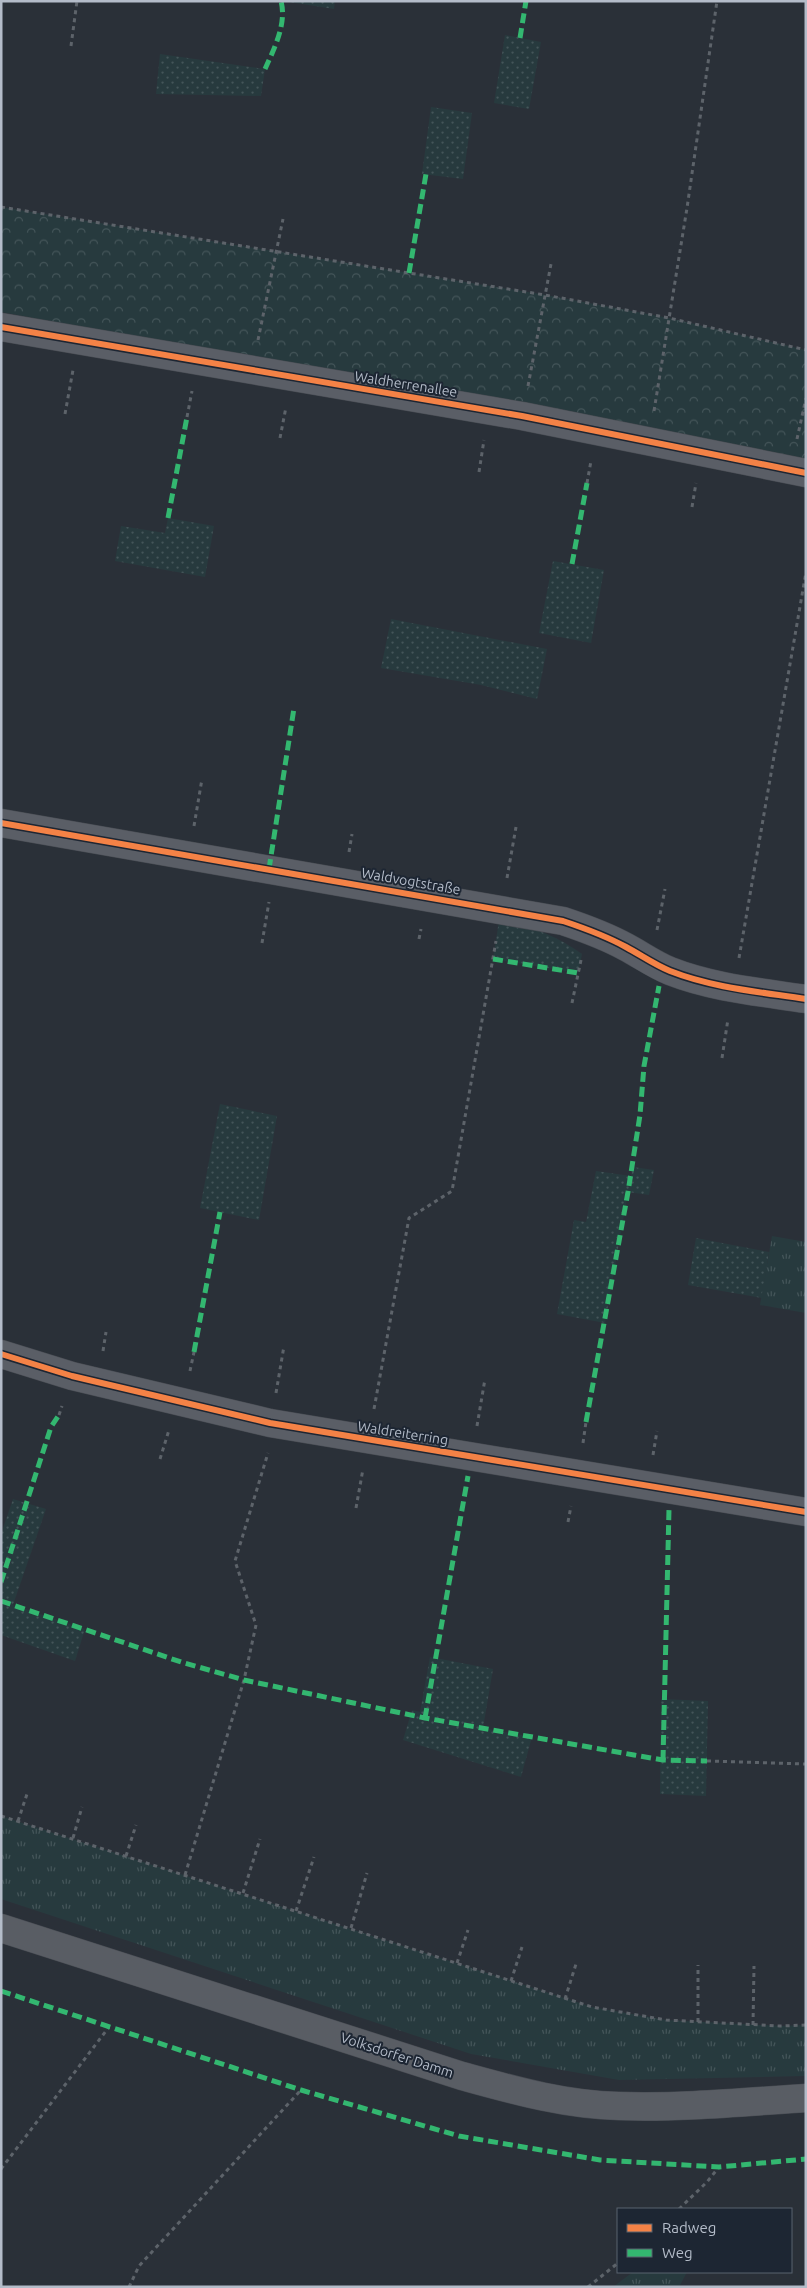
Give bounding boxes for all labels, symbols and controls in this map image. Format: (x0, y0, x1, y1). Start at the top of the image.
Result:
street label: Waldherrenallee (354, 368, 458, 400)
street label: Waldvogtstraße (360, 864, 462, 898)
street label: Waldreiterring (357, 1418, 449, 1448)
street label: Volksdorfer Damm (338, 2029, 456, 2081)
legend (617, 2208, 792, 2273)
text: Radweg (662, 2219, 716, 2236)
text: Weg (662, 2244, 693, 2261)

